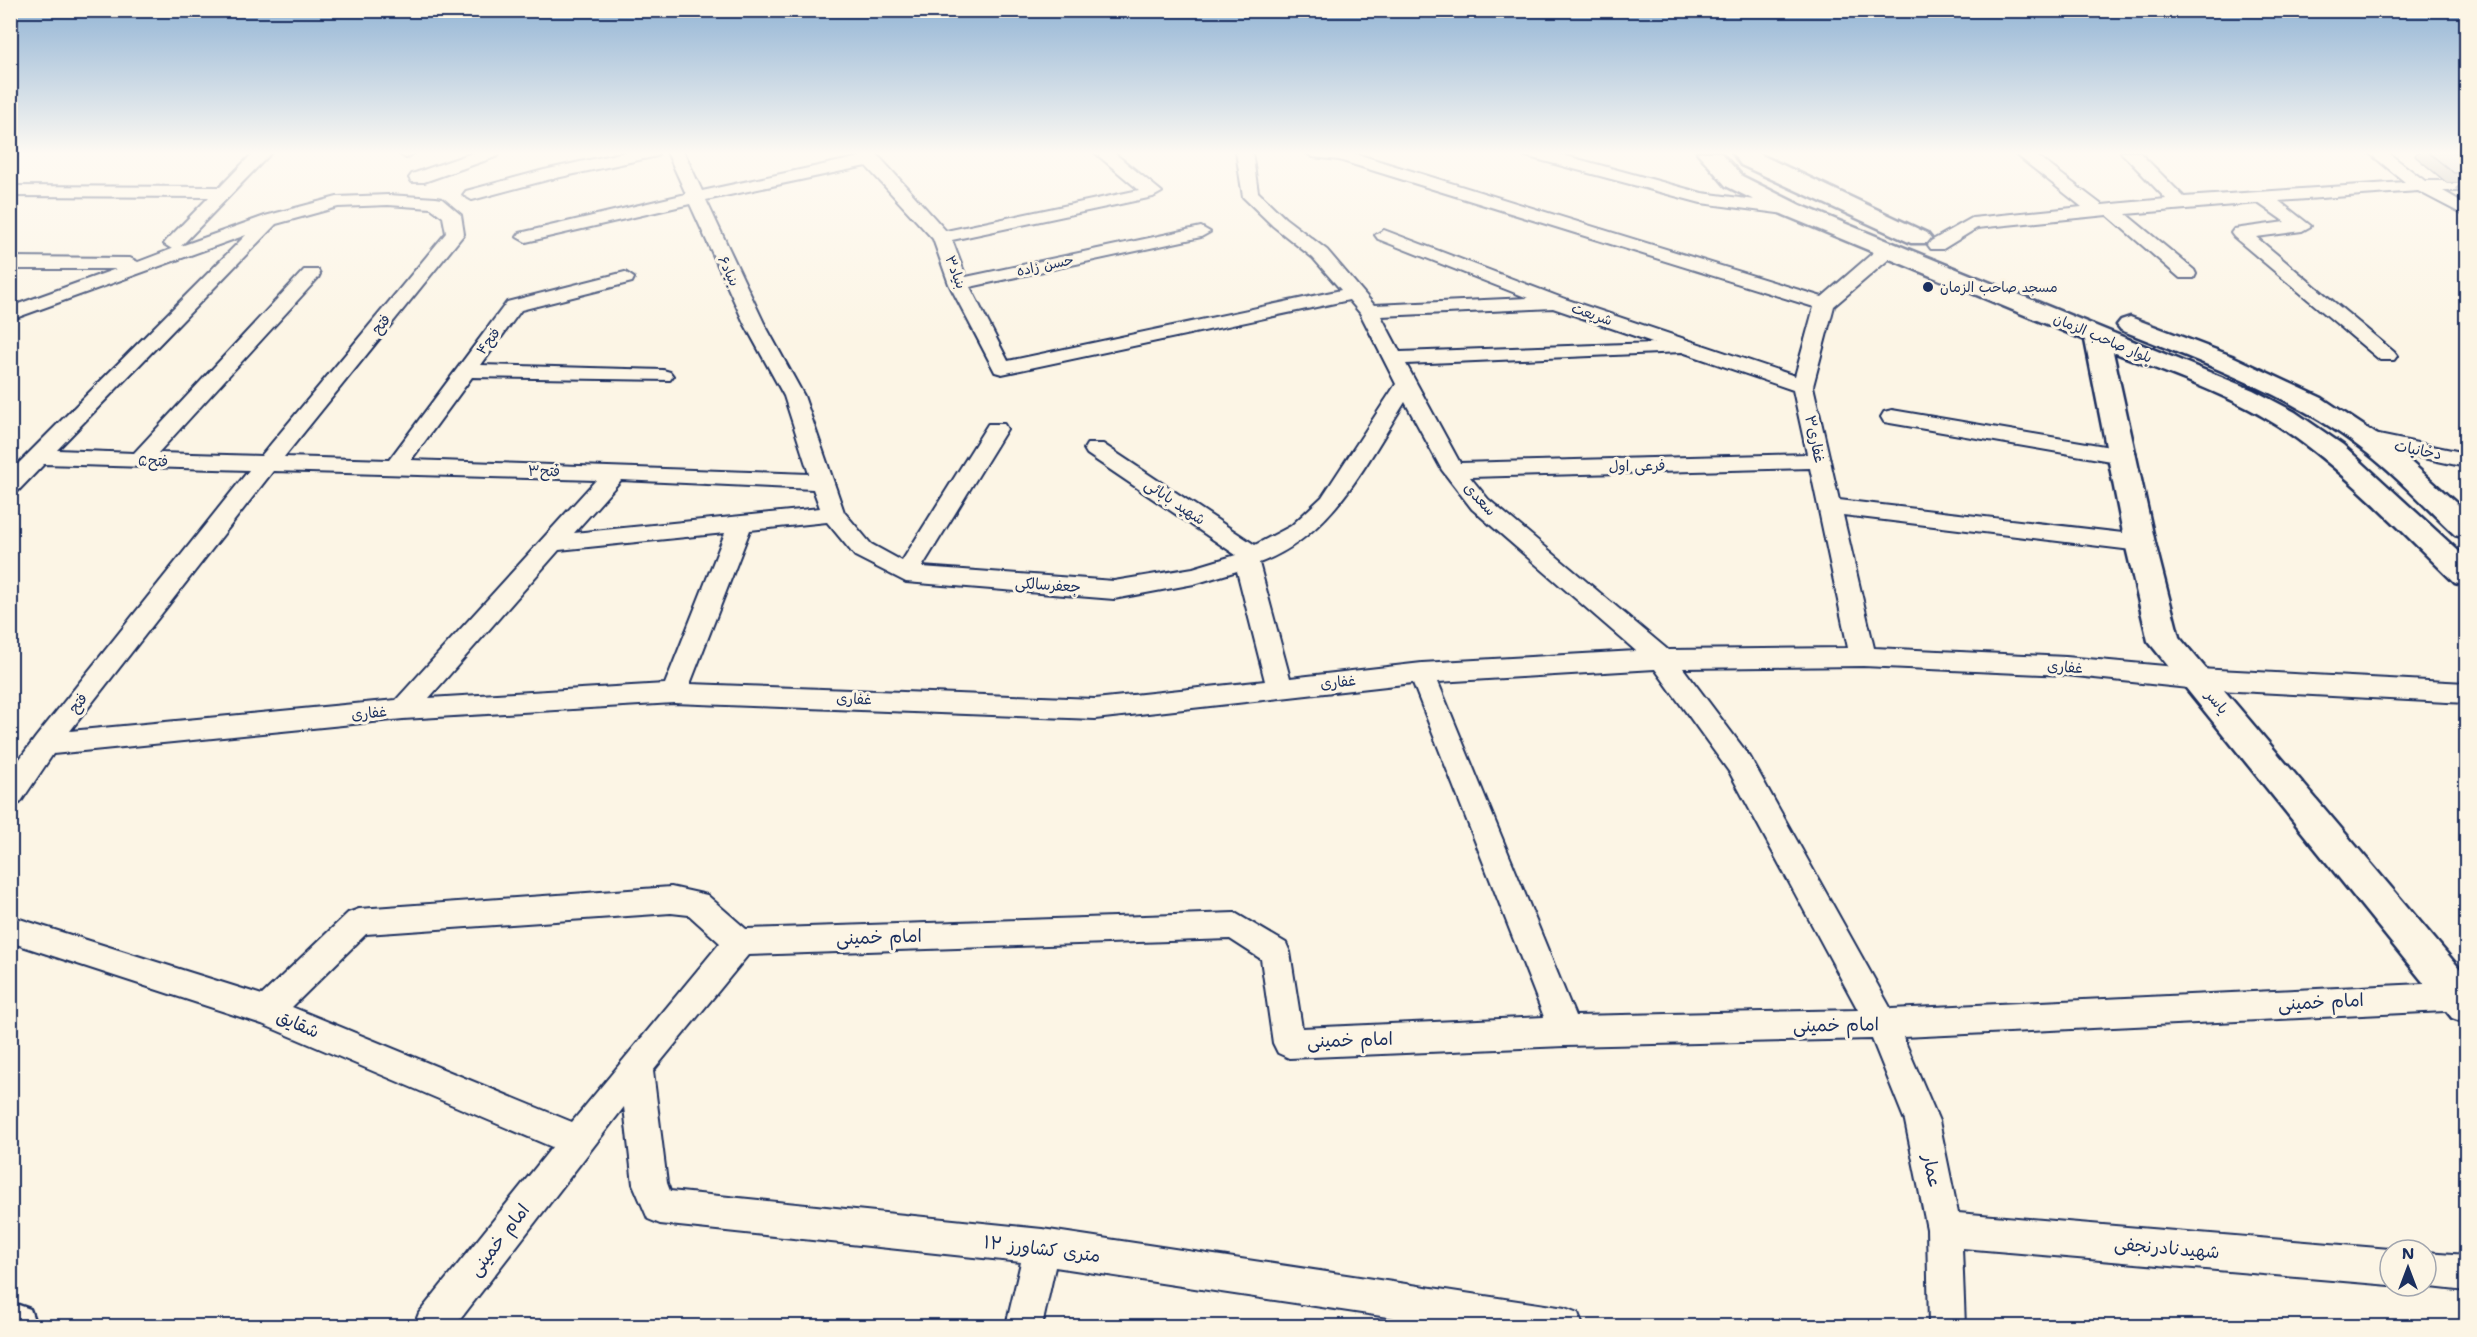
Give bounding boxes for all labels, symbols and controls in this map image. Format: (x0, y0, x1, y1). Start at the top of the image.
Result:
street label: حسن زاده (1015, 250, 1075, 280)
street label: بنیاد۶ (714, 253, 744, 289)
street label: بنیاد۳ (941, 253, 971, 291)
place label: مسجد صاحب الزمان (1940, 278, 2058, 296)
marker: مسجد صاحب الزمان (1921, 280, 1935, 294)
street label: شریعت (1569, 299, 1615, 329)
street label: بلوار صاحب الزمان (2051, 309, 2155, 367)
street label: فتح (367, 310, 395, 338)
street label: فتح۴ (472, 324, 505, 359)
street label: غفاری۳ (1800, 413, 1830, 465)
street label: دخانیات (2393, 436, 2443, 464)
street label: فتح۵ (137, 450, 169, 472)
street label: فرعی اول (1608, 456, 1666, 476)
street label: فتح۳ (528, 461, 560, 481)
street label: شهید بابائی (1141, 474, 1209, 530)
street label: سعدی (1459, 478, 1501, 520)
street label: جعفرسالکی (1014, 573, 1082, 597)
street label: غفاری (2046, 656, 2084, 678)
street label: غفاری (1319, 670, 1357, 694)
street label: یاسر (2200, 684, 2233, 718)
street label: غفاری (836, 688, 872, 710)
street label: فتح (64, 689, 92, 717)
street label: غفاری (350, 701, 388, 725)
street label: امام خمینی (836, 924, 922, 952)
street label: امام خمینی (2277, 988, 2365, 1018)
street label: شقایق (273, 1004, 323, 1044)
street label: امام خمینی (1793, 1012, 1879, 1040)
street label: امام خمینی (1307, 1027, 1393, 1055)
street label: عمار (1916, 1151, 1947, 1190)
street label: امام خمینی (463, 1199, 537, 1283)
street label: ۱۲ متری کشاورز (982, 1230, 1102, 1268)
street label: شهیدنادرنجفی (2113, 1231, 2221, 1265)
north arrow (2378, 1238, 2438, 1298)
text: N (2402, 1243, 2414, 1264)

